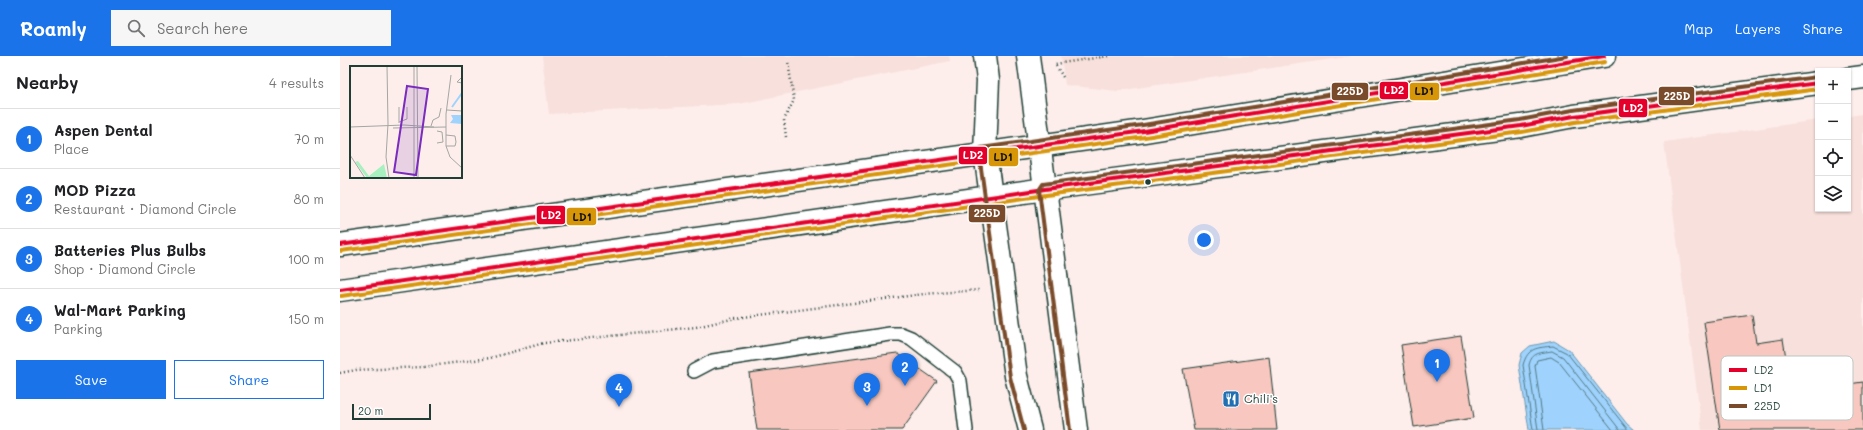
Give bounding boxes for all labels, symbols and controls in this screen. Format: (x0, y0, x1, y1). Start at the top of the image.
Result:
search box (111, 10, 391, 46)
text: Roamly (20, 16, 87, 41)
icon: search (125, 17, 147, 39)
text: Search here (157, 18, 248, 38)
text: Map (1684, 19, 1713, 38)
text: Layers (1735, 19, 1781, 38)
text: Share (1803, 19, 1843, 38)
inset map (350, 66, 462, 178)
map controls (1815, 68, 1851, 212)
button: + (1815, 68, 1851, 104)
text: Nearby (16, 71, 78, 93)
text: 4 results (269, 74, 324, 91)
line badge: LD2 (1379, 81, 1409, 100)
line badge: 225D (1331, 82, 1369, 101)
text: LD2 (1384, 82, 1404, 97)
line badge: LD1 (1409, 82, 1440, 101)
text: 225D (1337, 83, 1363, 98)
text: LD1 (1414, 83, 1434, 98)
line badge: 225D (1658, 86, 1695, 106)
text: 225D (1664, 88, 1690, 103)
line badge: LD2 (1618, 98, 1648, 118)
text: LD2 (1623, 100, 1643, 115)
button: − (1815, 104, 1851, 140)
text: Aspen Dental (54, 120, 153, 140)
text: 1 (26, 130, 32, 147)
text: 70 m (294, 130, 324, 147)
text: Place (54, 140, 89, 157)
button: locate (1815, 140, 1851, 176)
line badge: LD2 (958, 146, 988, 165)
text: LD2 (963, 147, 983, 162)
line badge: LD1 (988, 147, 1019, 167)
text: LD1 (993, 149, 1013, 164)
button: layers (1815, 176, 1851, 212)
unlabelled marker (1143, 177, 1153, 187)
text: MOD Pizza (54, 180, 136, 200)
text: 2 (25, 190, 33, 207)
text: 80 m (294, 190, 324, 207)
text: Restaurant · Diamond Circle (54, 200, 237, 217)
line badge: 225D (968, 204, 1006, 223)
line badge: LD2 (536, 205, 566, 225)
text: 225D (974, 205, 1000, 220)
text: LD2 (541, 207, 561, 222)
line badge: LD1 (566, 207, 597, 226)
text: LD1 (572, 209, 592, 224)
your location (1194, 230, 1214, 250)
text: Batteries Plus Bulbs (54, 240, 206, 260)
text: 3 (25, 250, 33, 267)
text: 100 m (288, 250, 324, 267)
text: Shop · Diamond Circle (54, 260, 196, 277)
text: Wal-Mart Parking (54, 300, 186, 320)
text: 4 (25, 310, 33, 327)
text: 150 m (288, 310, 324, 327)
text: Parking (54, 320, 102, 337)
pin: 1 (1424, 349, 1450, 382)
pin: 2 (892, 353, 918, 386)
legend (1721, 356, 1853, 420)
button: Save (16, 360, 166, 399)
button: Share (174, 360, 324, 399)
text: LD2 (1754, 362, 1773, 377)
pin: 3 (854, 373, 880, 406)
pin: 4 (606, 374, 632, 407)
text: LD1 (1754, 380, 1772, 395)
restaurant icon: Chili's (1221, 389, 1241, 409)
place label: Chili's (1244, 390, 1278, 406)
text: 225D (1754, 398, 1780, 413)
scale bar (352, 402, 431, 421)
text: 20 m (358, 403, 383, 418)

